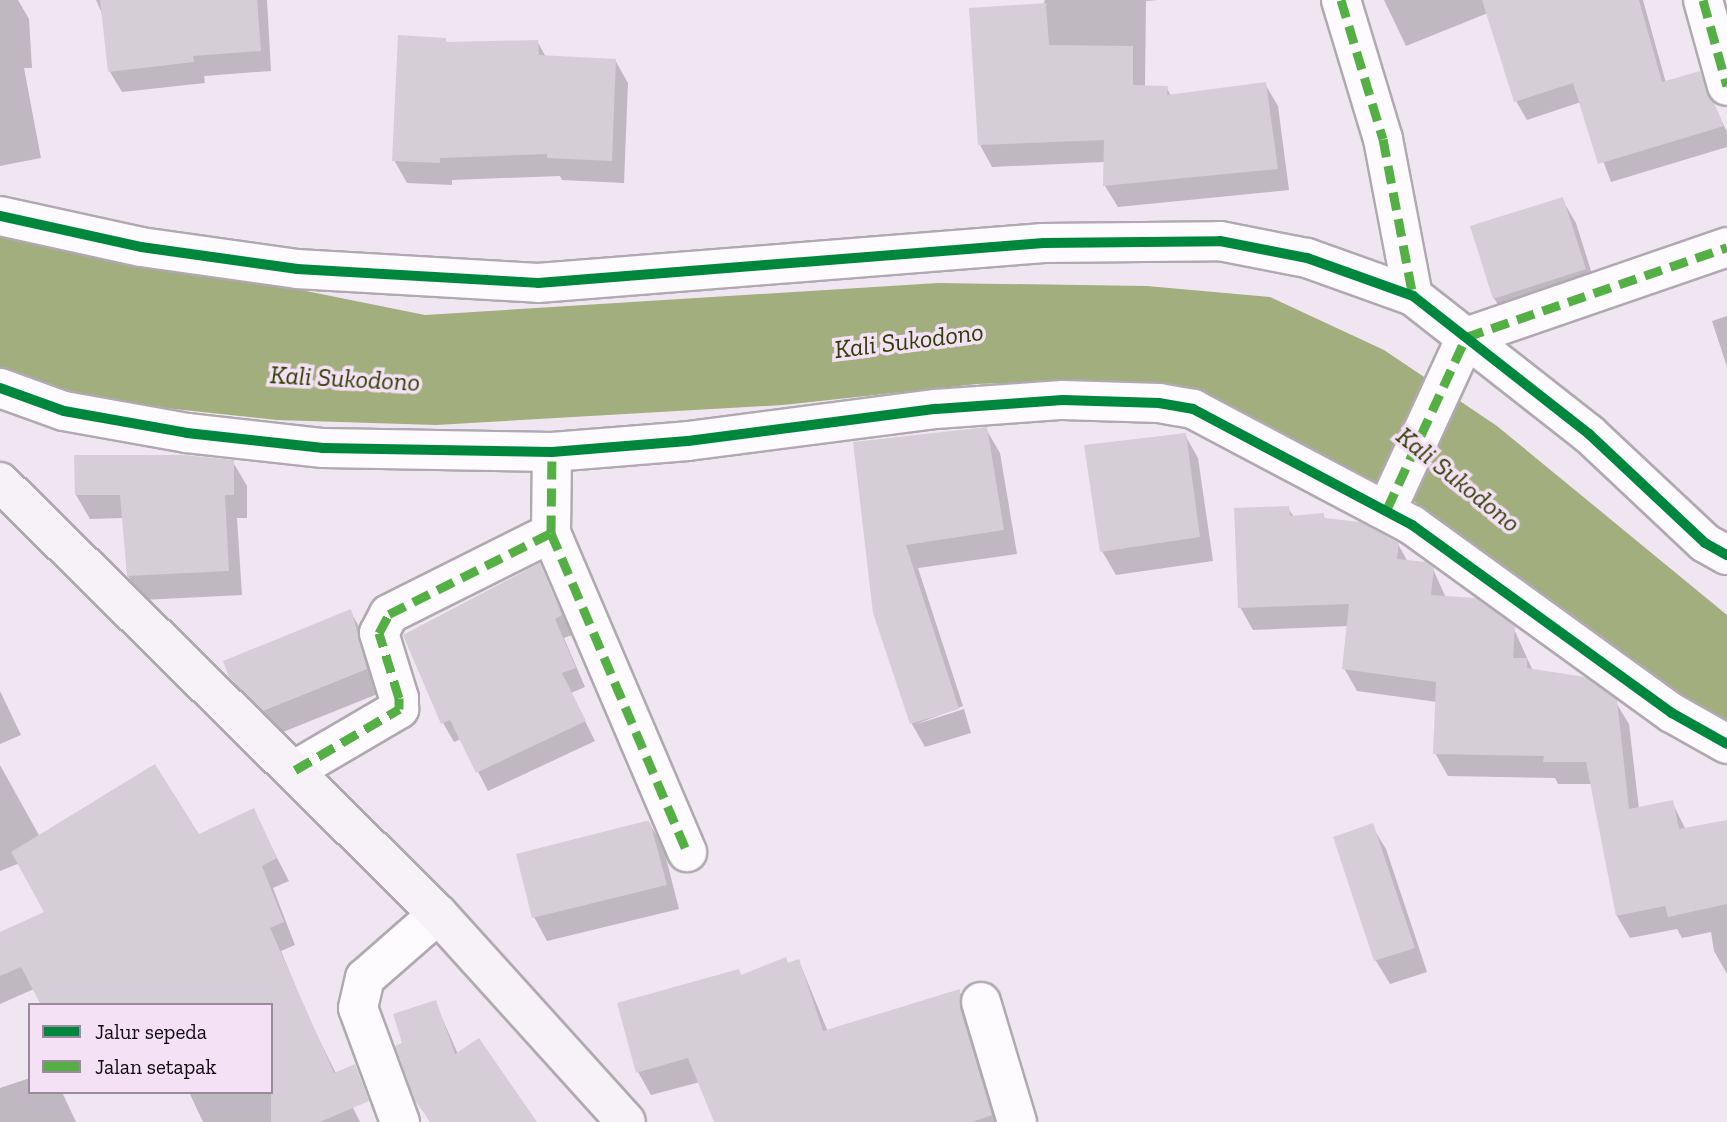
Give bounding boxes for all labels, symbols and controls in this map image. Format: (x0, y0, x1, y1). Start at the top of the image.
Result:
water label: Kali Sukodono (833, 316, 985, 366)
water label: Kali Sukodono (269, 359, 421, 399)
water label: Kali Sukodono (1390, 421, 1526, 539)
legend (28, 1003, 273, 1094)
text: Jalur sepeda (95, 1019, 207, 1044)
text: Jalan setapak (95, 1054, 216, 1079)

